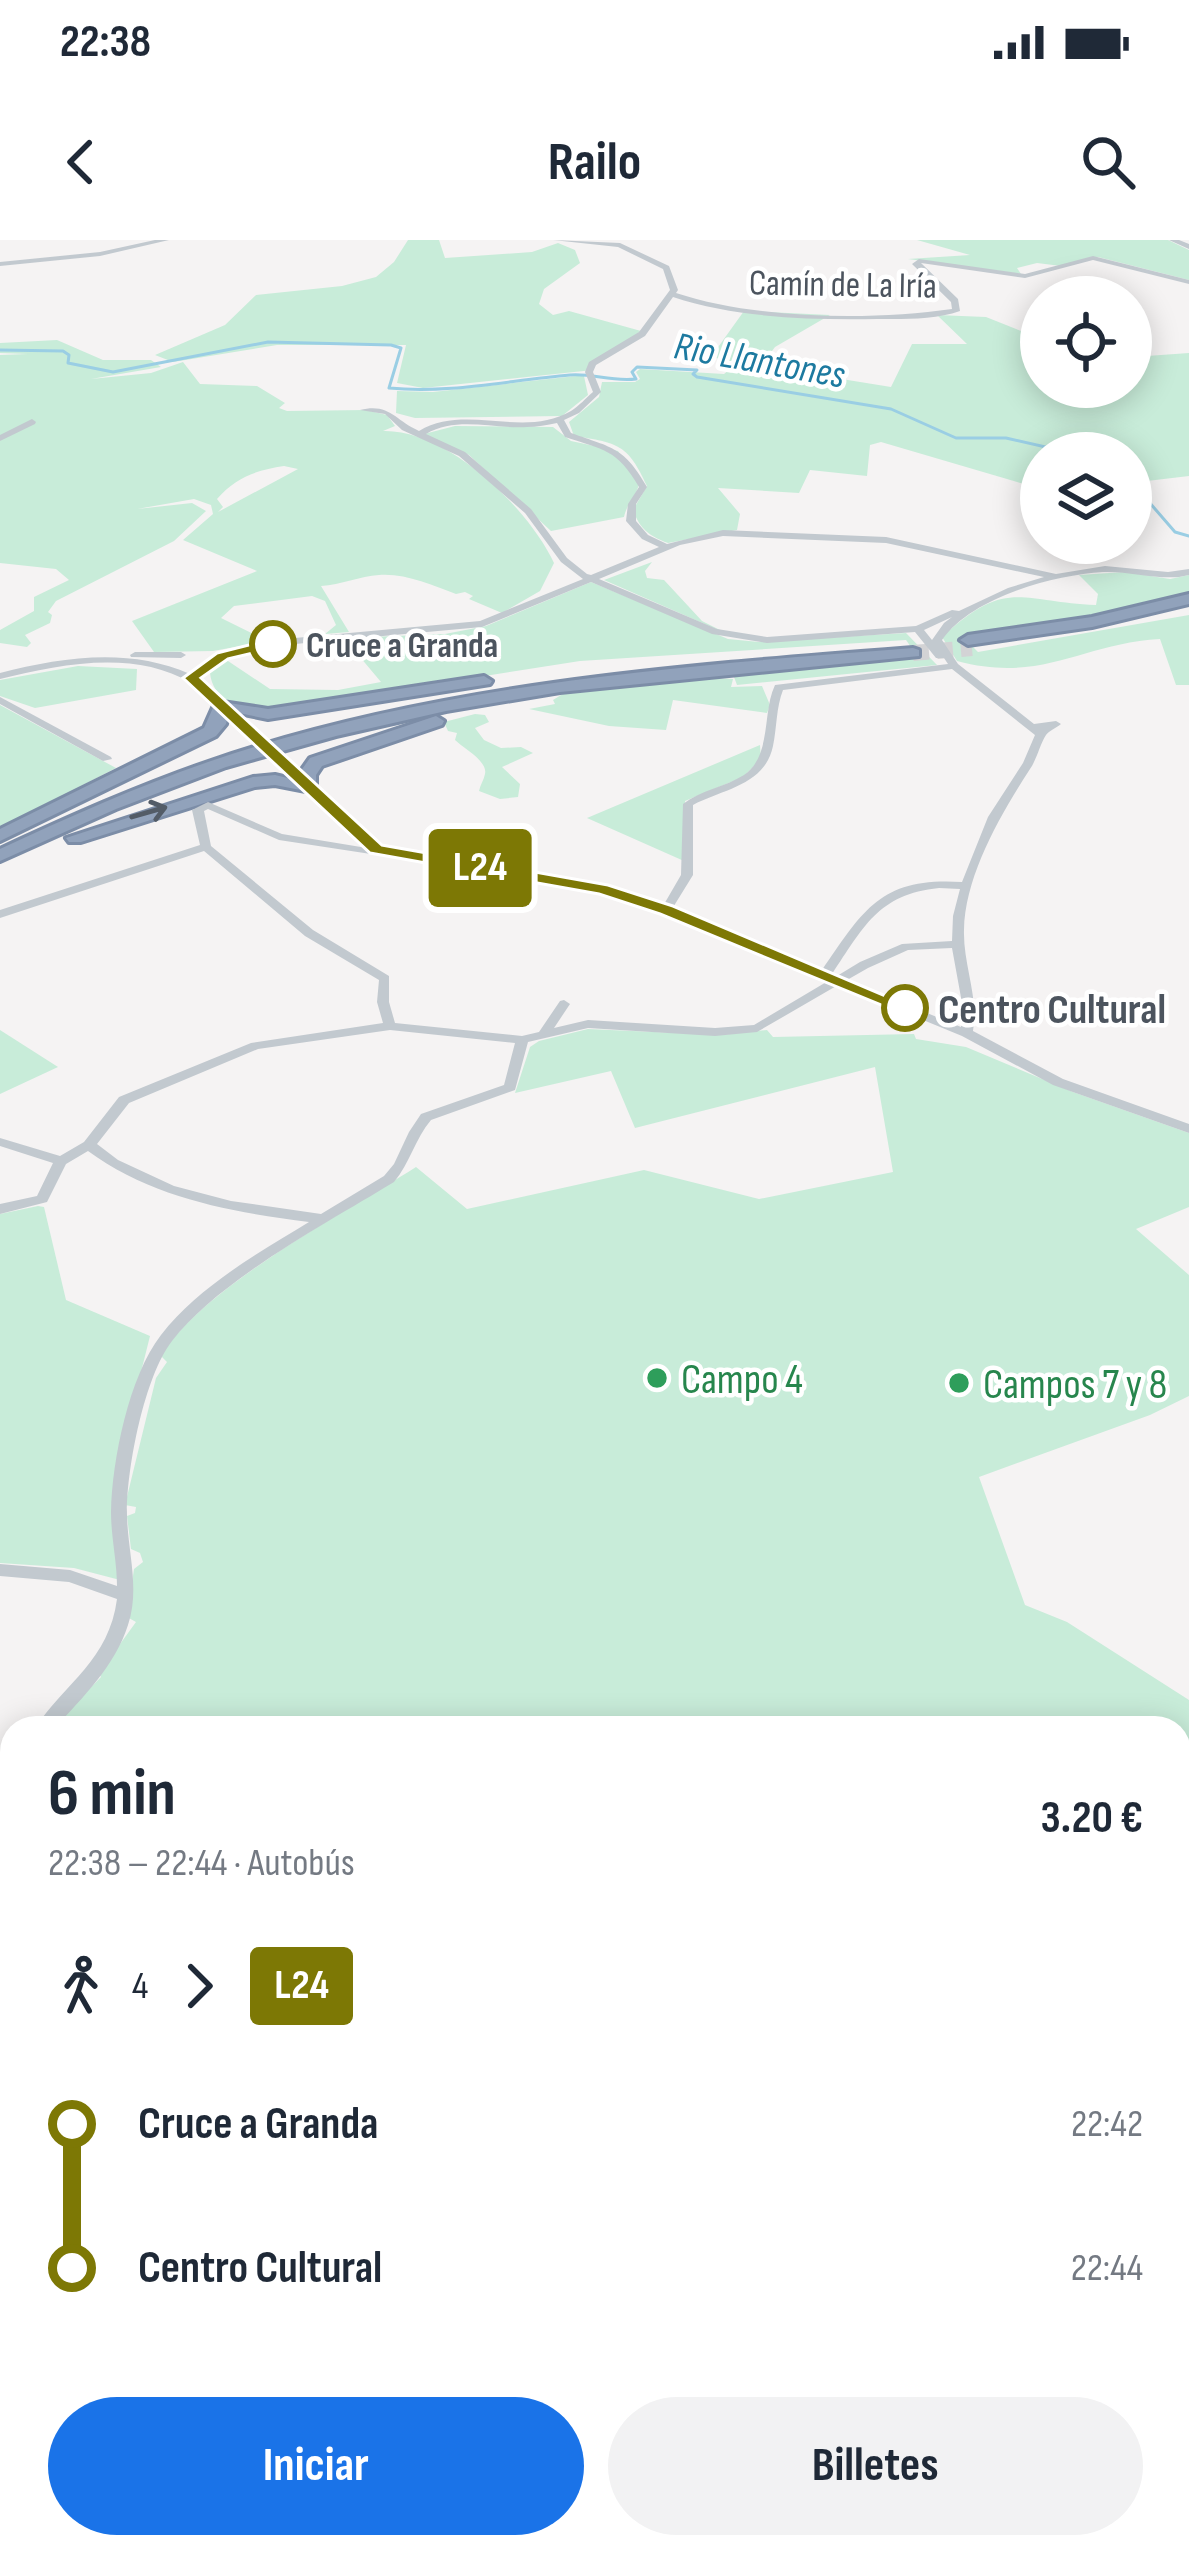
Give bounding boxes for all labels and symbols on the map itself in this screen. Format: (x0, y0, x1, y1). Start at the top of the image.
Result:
street label: Camín de La Iría (749, 262, 937, 309)
water label: Rio Llantones (670, 323, 849, 400)
marker: Cruce a Granda (251, 622, 295, 666)
place label: Cruce a Granda (306, 625, 498, 668)
one-way arrow (129, 800, 167, 822)
line badge: L24 (411, 829, 549, 907)
place label: Centro Cultural (938, 985, 1166, 1036)
marker: Centro Cultural (883, 986, 927, 1030)
place label: Campo 4 (681, 1355, 803, 1406)
place label: Campos 7 y 8 (983, 1360, 1167, 1411)
marker: Campo 4 (644, 1365, 670, 1391)
marker: Campos 7 y 8 (946, 1370, 972, 1396)

